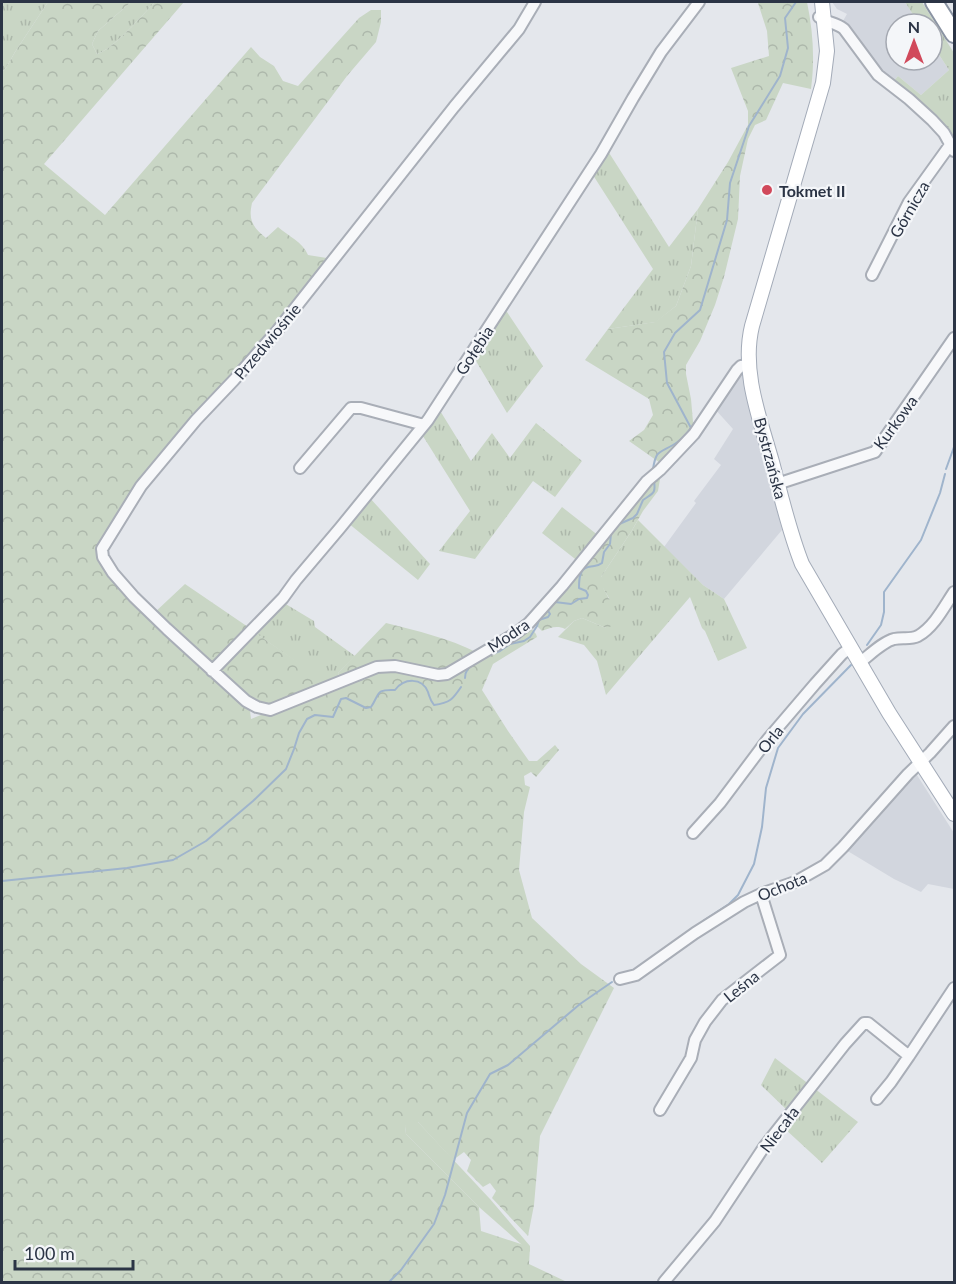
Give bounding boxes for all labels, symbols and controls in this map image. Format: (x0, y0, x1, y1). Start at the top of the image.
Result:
north arrow (884, 12, 944, 72)
text: N (908, 17, 920, 36)
street label: Górnicza (885, 177, 933, 241)
place label: Tokmet II (779, 181, 846, 200)
marker: Tokmet II (760, 183, 774, 197)
street label: Przedwiośnie (230, 299, 304, 383)
street label: Gołębia (451, 322, 497, 378)
street label: Kurkowa (869, 391, 921, 453)
street label: Bystrzańska (751, 415, 791, 501)
street label: Modra (483, 614, 533, 656)
street label: Orla (753, 721, 787, 757)
street label: Ochota (754, 867, 810, 905)
street label: Leśna (720, 966, 762, 1006)
street label: Niecała (756, 1102, 802, 1156)
scale bar (15, 1233, 134, 1271)
text: 100 m (24, 1242, 75, 1264)

